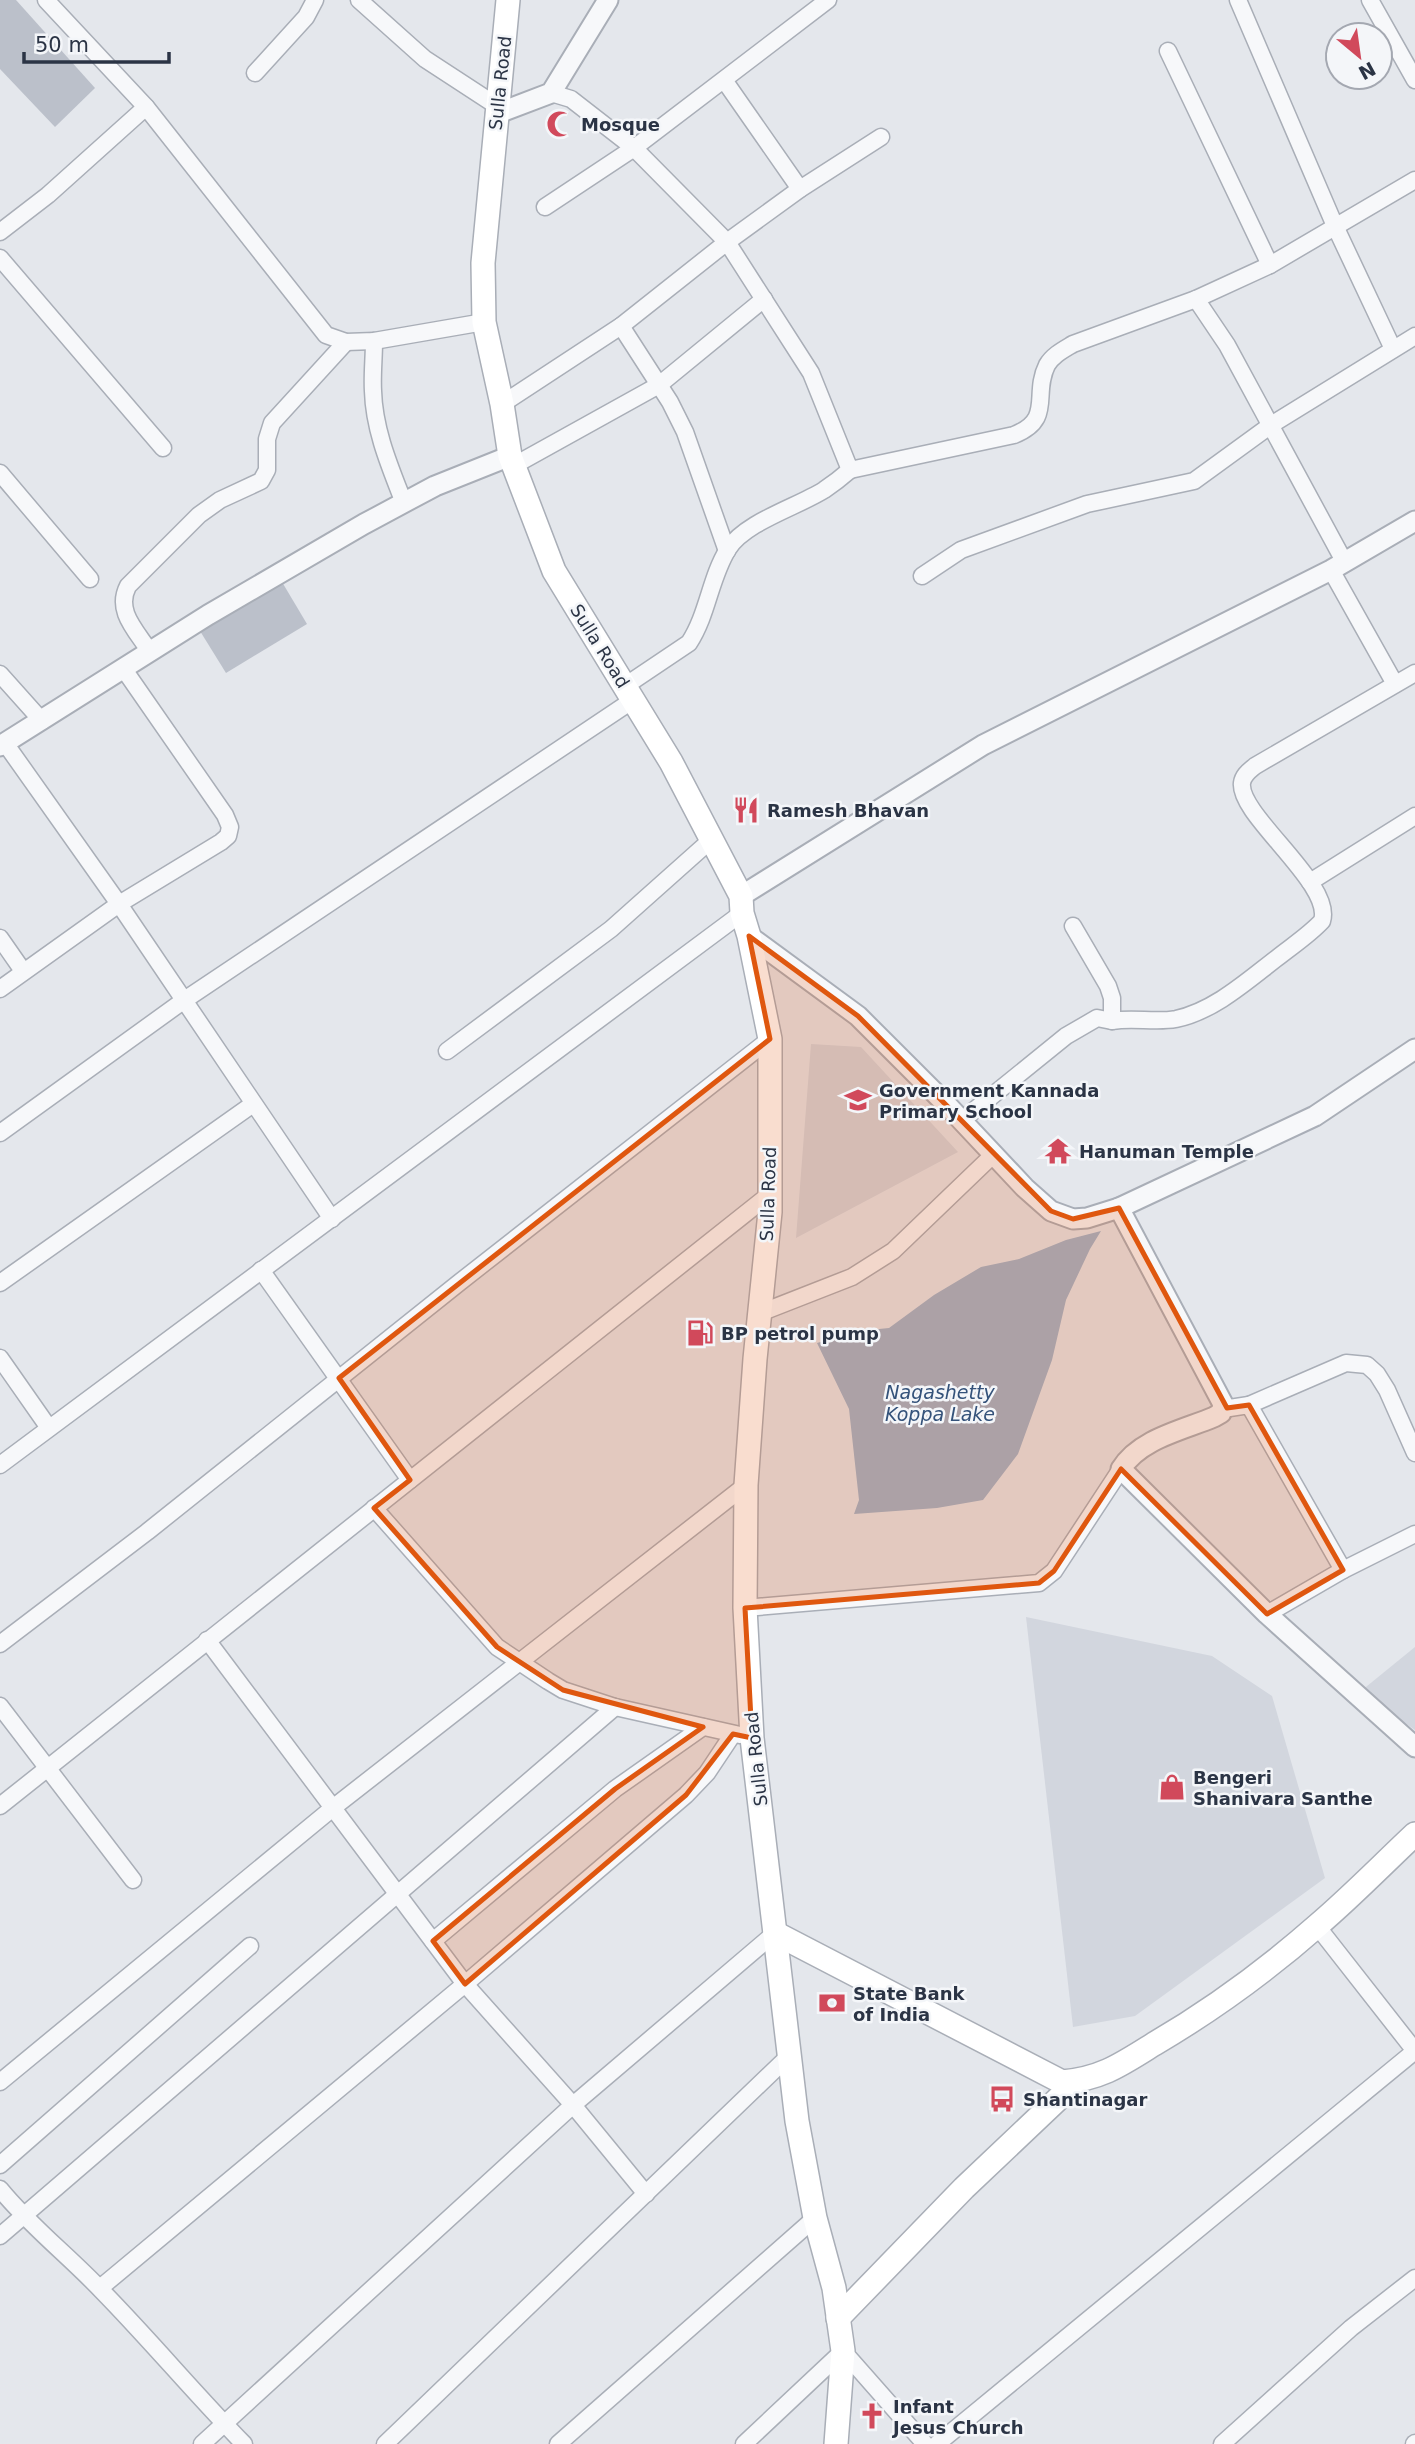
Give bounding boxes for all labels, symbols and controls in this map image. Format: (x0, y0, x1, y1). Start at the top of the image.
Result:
scale bar (24, 21, 170, 65)
north arrow (1324, 21, 1394, 91)
text: 50 m (35, 33, 89, 57)
street label: Sulla Road (485, 35, 515, 131)
text: N (1355, 57, 1380, 84)
mosque icon: Mosque (545, 109, 575, 139)
place label: Mosque (581, 114, 660, 135)
street label: Sulla Road (566, 600, 634, 692)
restaurant icon: Ramesh Bhavan (731, 795, 761, 825)
place label: Ramesh Bhavan (767, 800, 929, 821)
place label: Government Kannada Primary School (879, 1080, 1099, 1122)
school or university icon: Government Kannada Primary School (843, 1085, 873, 1115)
temple icon: Hanuman Temple (1043, 1136, 1073, 1166)
place label: Hanuman Temple (1079, 1141, 1254, 1162)
street label: Sulla Road (756, 1146, 780, 1242)
fuel station icon: BP petrol pump (685, 1318, 715, 1348)
place label: BP petrol pump (721, 1323, 879, 1344)
water label: Nagashetty Koppa Lake (885, 1381, 995, 1425)
street label: Sulla Road (741, 1711, 771, 1807)
place label: Bengeri Shanivara Santhe (1193, 1767, 1373, 1809)
shop icon: Bengeri Shanivara Santhe (1157, 1772, 1187, 1802)
place label: State Bank of India (853, 1983, 965, 2025)
bank icon: State Bank of India (817, 1988, 847, 2018)
bus stop icon: Shantinagar (987, 2084, 1017, 2114)
place label: Shantinagar (1023, 2089, 1148, 2110)
place label: Infant Jesus Church (891, 2396, 1024, 2438)
church icon: Infant Jesus Church (857, 2401, 887, 2431)

